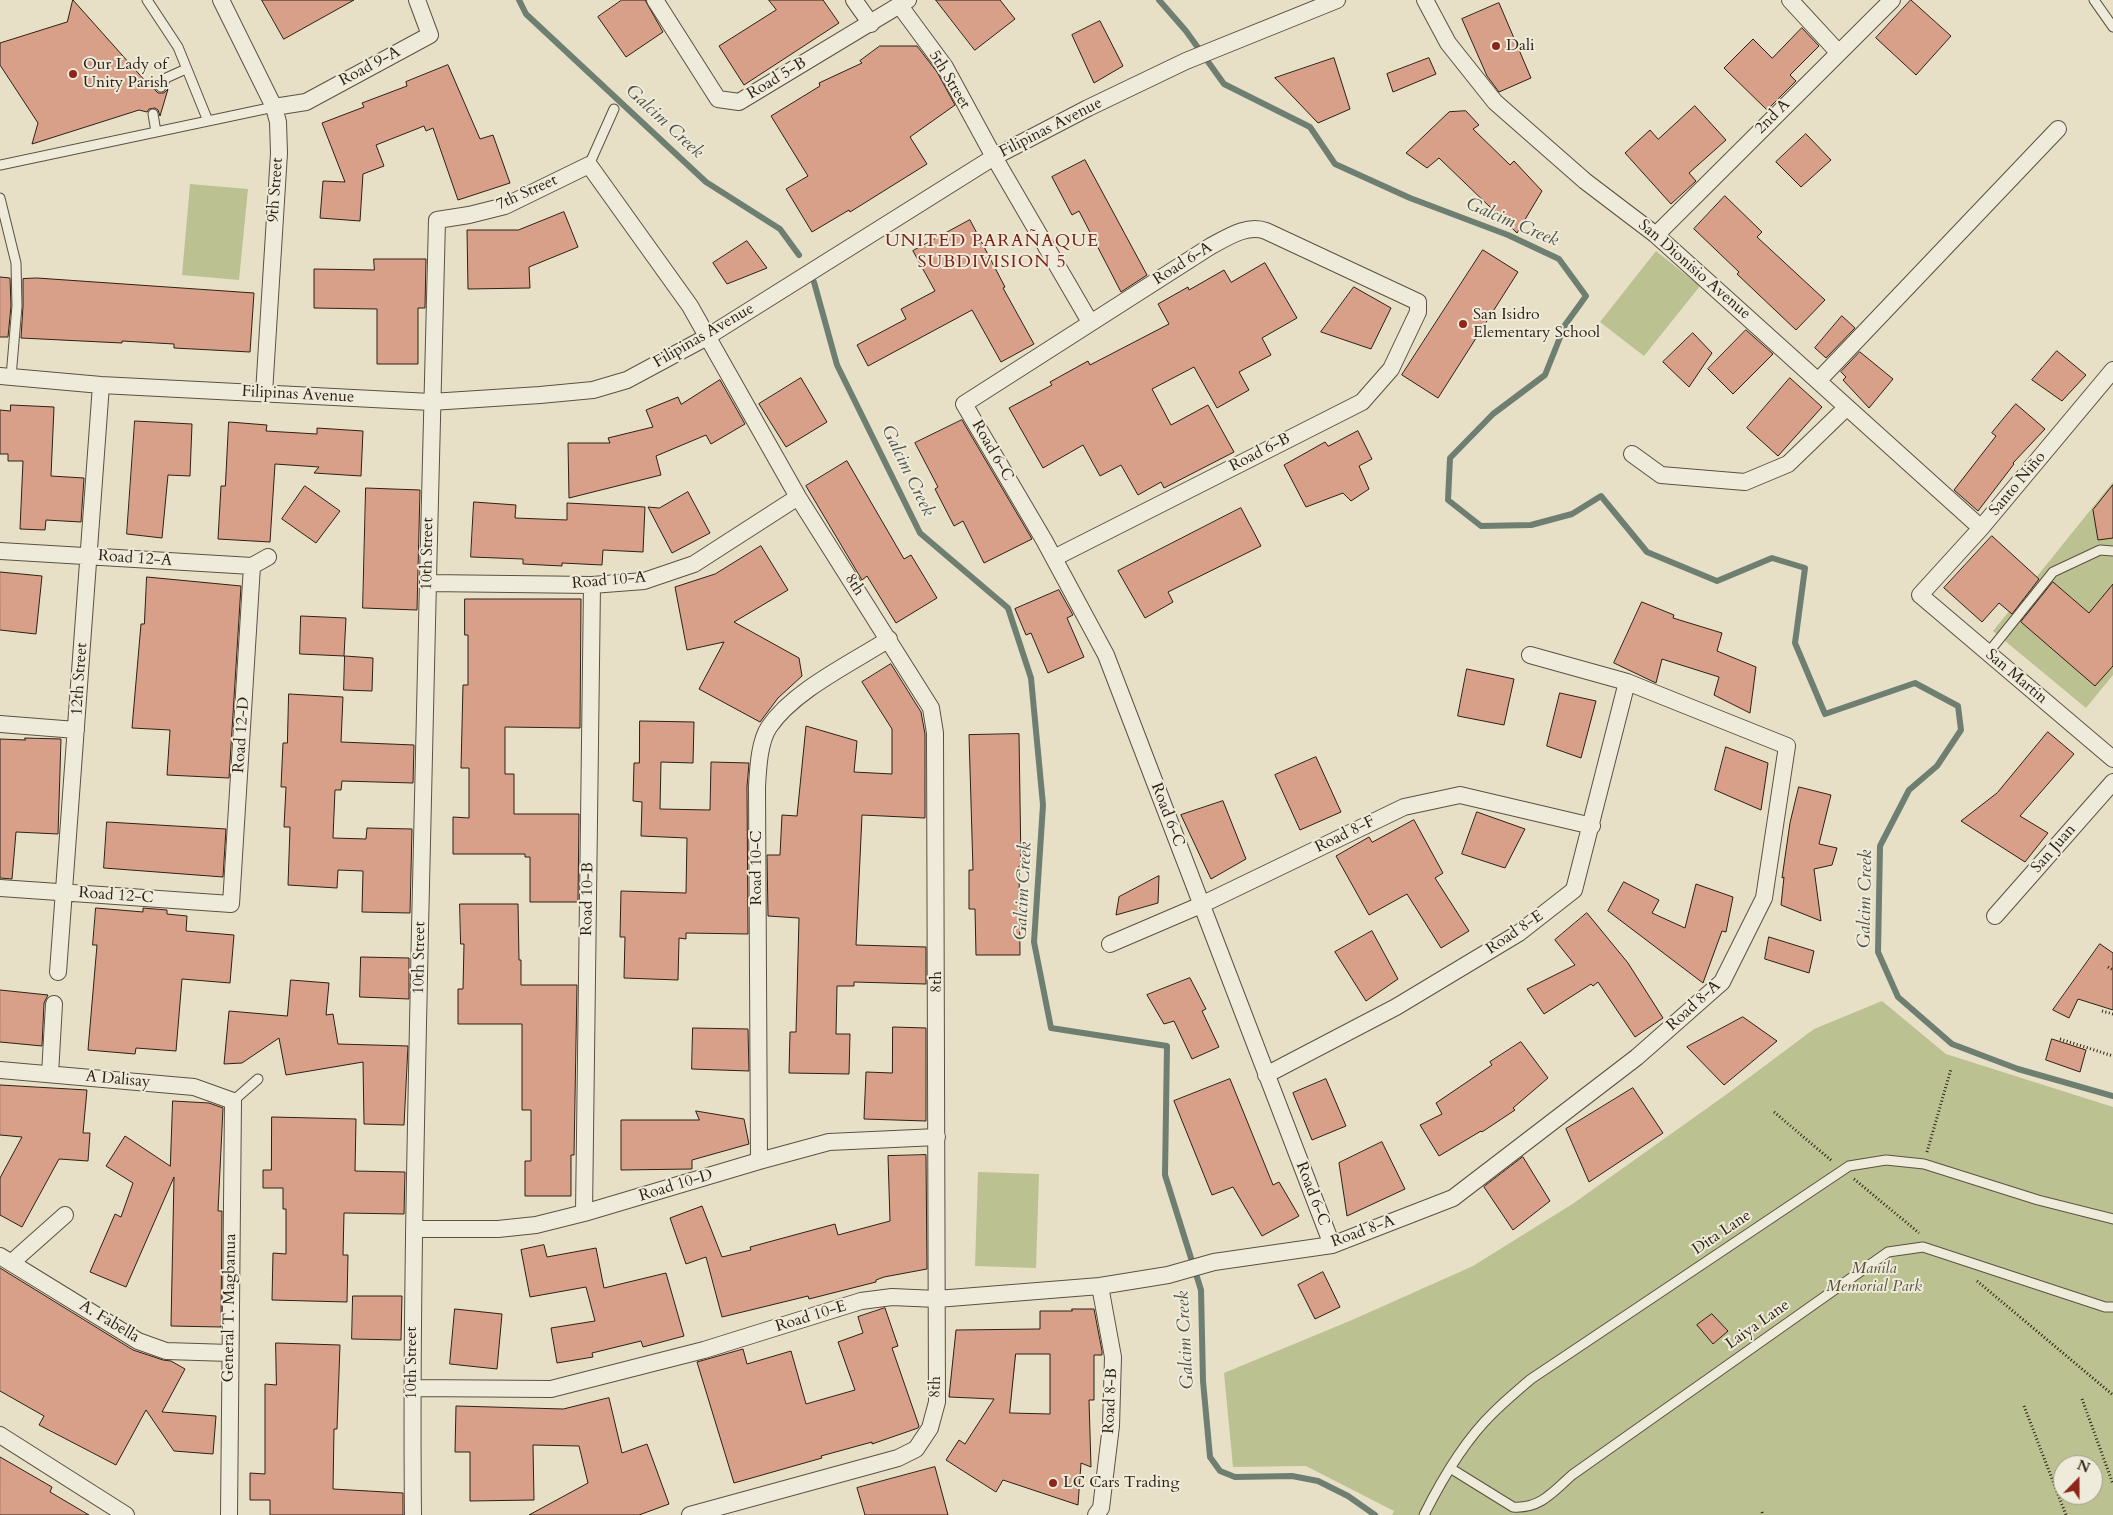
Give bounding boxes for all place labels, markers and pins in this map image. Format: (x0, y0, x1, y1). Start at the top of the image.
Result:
place label: Dali (1506, 36, 1534, 56)
marker: Dali (1490, 40, 1502, 52)
place label: Our Lady of Unity Parish (83, 55, 168, 93)
marker: Our Lady of Unity Parish (67, 68, 79, 80)
place label: San Isidro Elementary School (1473, 305, 1600, 343)
marker: San Isidro Elementary School (1457, 318, 1469, 330)
place label: LC Cars Trading (1063, 1473, 1179, 1493)
marker: LC Cars Trading (1047, 1477, 1059, 1489)

